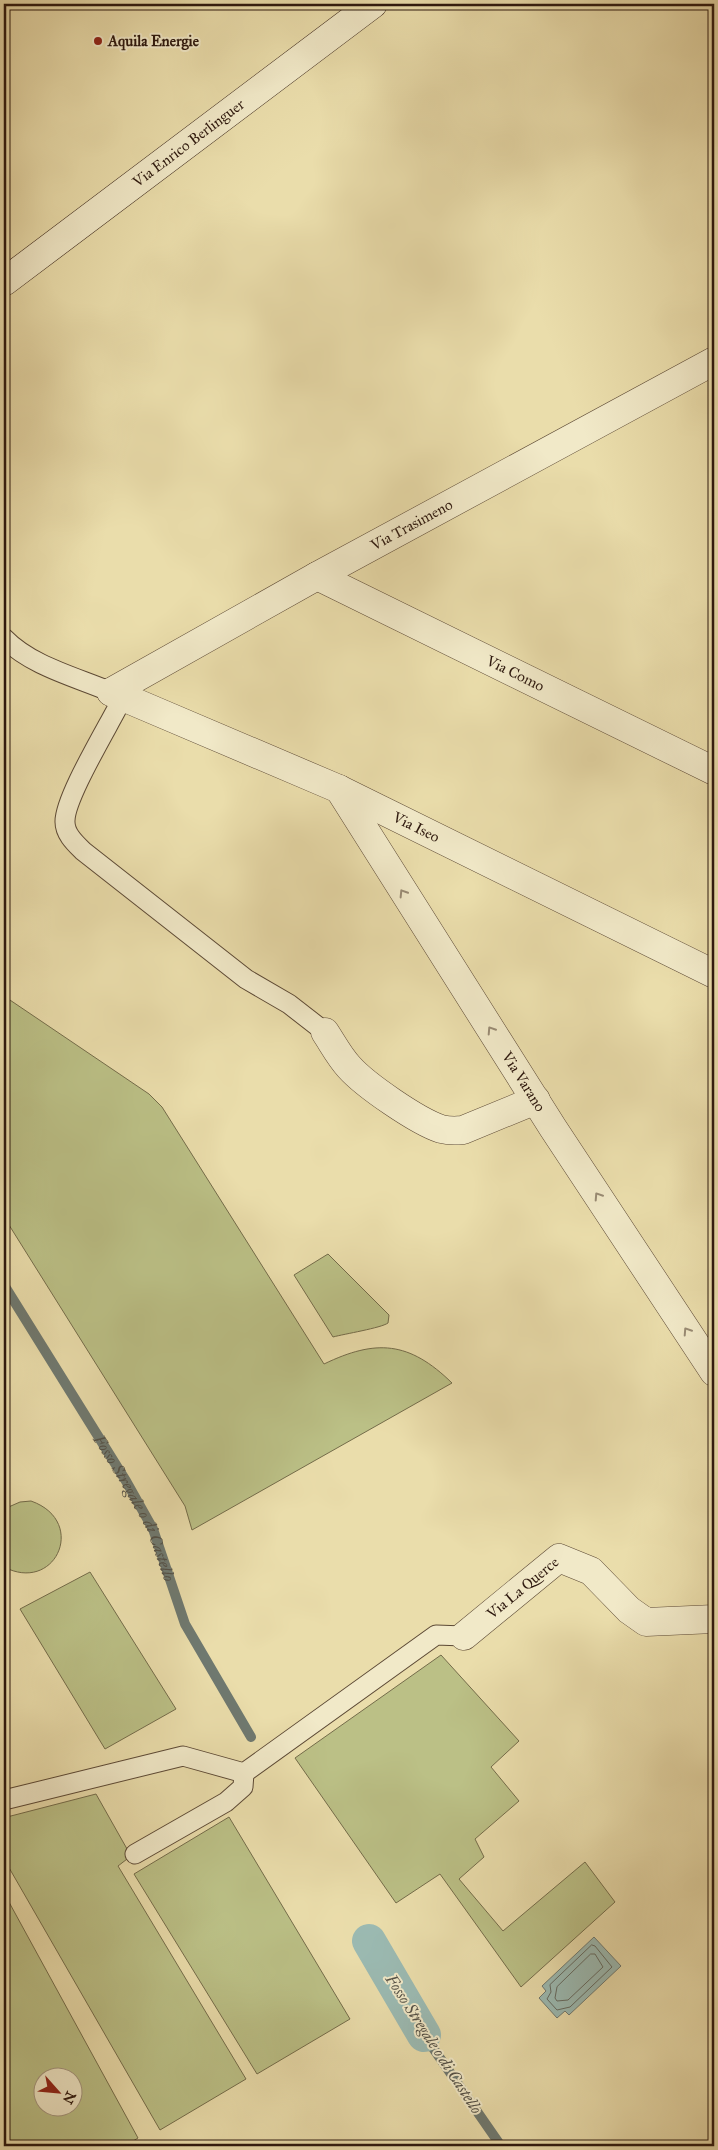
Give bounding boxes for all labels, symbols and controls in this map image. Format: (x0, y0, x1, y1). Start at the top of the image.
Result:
place label: Aquila Energie (107, 32, 200, 51)
marker: Aquila Energie (92, 35, 104, 47)
street label: Via Enrico Berlinguer (128, 95, 248, 191)
street label: Via Trasimeno (367, 495, 456, 555)
street label: Via Como (483, 651, 548, 695)
street label: Via Iseo (389, 808, 443, 846)
one-way arrow (400, 890, 409, 899)
one-way arrow (487, 1026, 497, 1035)
street label: Via Varano (498, 1047, 550, 1115)
one-way arrow (595, 1192, 604, 1202)
one-way arrow (684, 1328, 694, 1337)
water label: Fosso Stregale o di Castello (89, 1430, 179, 1584)
street label: Via La Querce (482, 1553, 562, 1623)
water label: Fosso Stregale o di Castello (381, 1970, 486, 2117)
north arrow (32, 2068, 82, 2118)
text: N (59, 2089, 79, 2107)

